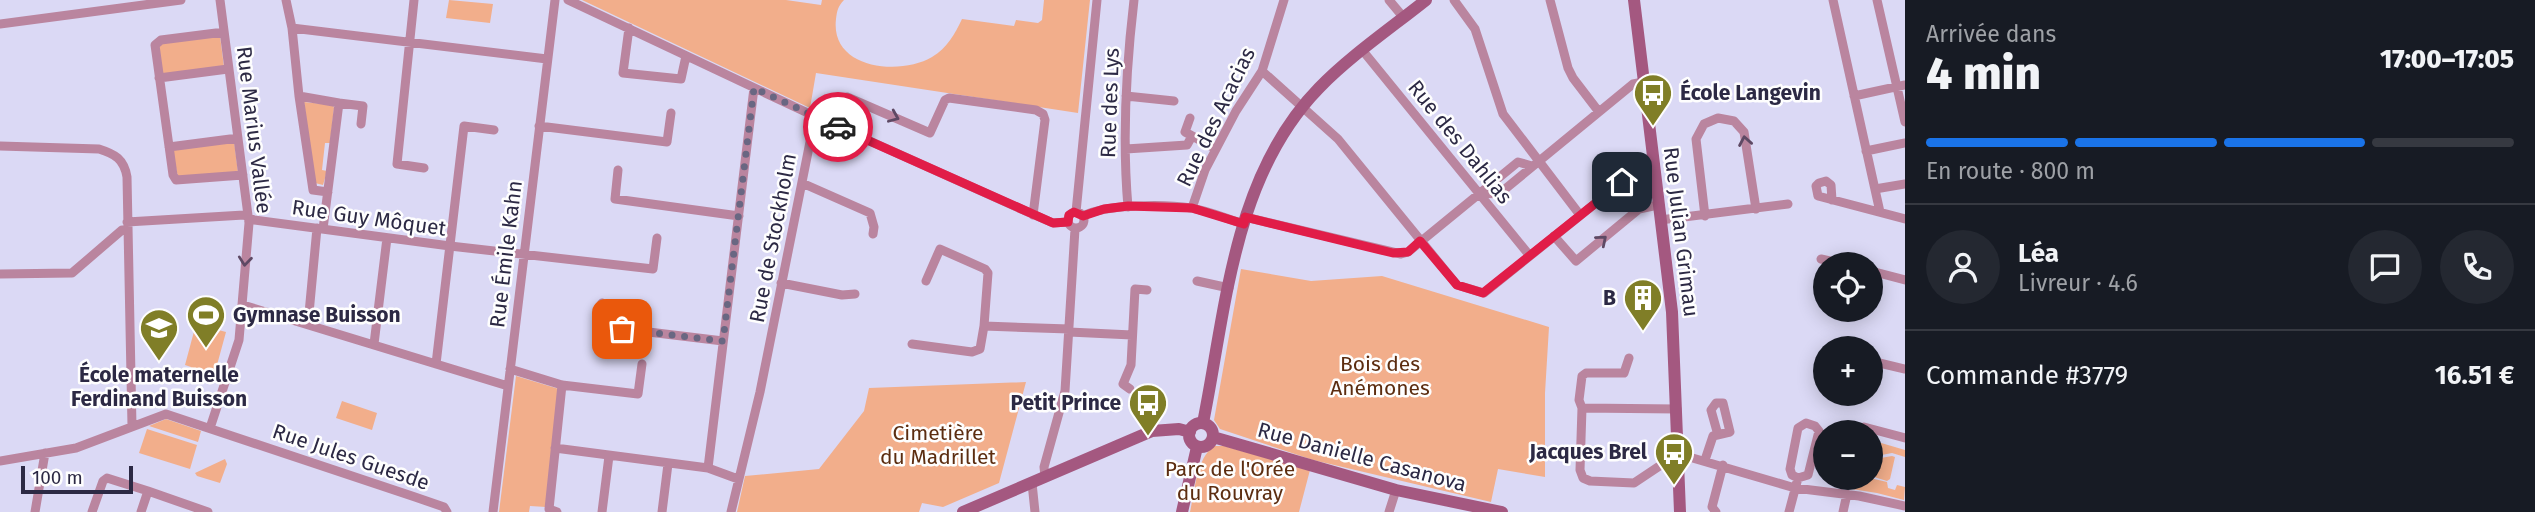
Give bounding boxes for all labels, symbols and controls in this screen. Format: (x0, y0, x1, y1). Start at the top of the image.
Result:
text: Arrivée dans (1926, 20, 2056, 48)
street label: Rue des Acacias (1171, 43, 1261, 191)
text: 17:00–17:05 (2380, 44, 2514, 75)
street label: Rue Marius Vallée (231, 45, 277, 215)
text: 4 min (1926, 46, 2041, 101)
street label: Rue des Lys (1095, 47, 1125, 159)
bus stop icon: École Langevin (1632, 72, 1674, 127)
street label: Rue des Dahlias (1402, 75, 1518, 209)
place label: École Langevin (1680, 79, 1821, 106)
courier (803, 92, 873, 162)
icon: car (819, 108, 857, 146)
one-way arrow (888, 109, 900, 123)
one-way arrow (1739, 135, 1754, 147)
street label: Rue Julian Grimau (1658, 146, 1704, 318)
street label: Rue de Stockholm (744, 151, 802, 325)
pin (1592, 152, 1652, 212)
text: En route · 800 m (1926, 157, 2095, 185)
icon: home (1603, 163, 1641, 201)
street label: Rue Émile Kahn (484, 179, 528, 329)
street label: Rue Guy Môquet (290, 194, 448, 242)
button: person (1926, 230, 2000, 304)
button: chat (2348, 230, 2422, 304)
button: phone (2440, 230, 2514, 304)
one-way arrow (1594, 236, 1607, 248)
text: Léa (2018, 238, 2059, 269)
map controls (1813, 252, 1883, 490)
button: locate (1813, 252, 1883, 322)
one-way arrow (238, 256, 253, 267)
text: Livreur · 4.6 (2018, 269, 2138, 297)
building icon: B (1622, 277, 1664, 332)
place label: B (1603, 285, 1616, 311)
sports icon: Gymnase Buisson (185, 294, 227, 349)
pin (592, 299, 652, 359)
place label: Gymnase Buisson (233, 302, 401, 328)
school or university icon: École maternelle Ferdinand Buisson (138, 307, 180, 362)
icon: bag (603, 310, 641, 348)
button: + (1813, 336, 1883, 406)
park label: Bois des Anémones (1330, 351, 1430, 401)
text: Commande #3779 (1926, 360, 2128, 391)
text: 16.51 € (2435, 360, 2514, 391)
place label: École maternelle Ferdinand Buisson (71, 361, 247, 412)
bus stop icon: Petit Prince (1127, 382, 1169, 437)
place label: Petit Prince (1010, 390, 1121, 416)
street label: Rue Danielle Casanova (1255, 417, 1469, 497)
street label: Rue Jules Guesde (269, 418, 433, 496)
park label: Cimetière du Madrillet (880, 420, 996, 470)
button: − (1813, 420, 1883, 490)
bus stop icon: Jacques Brel (1653, 431, 1695, 486)
place label: Jacques Brel (1528, 439, 1648, 465)
park label: Parc de l'Orée du Rouvray (1165, 456, 1295, 506)
scale bar (21, 463, 133, 495)
text: 100 m (32, 466, 83, 489)

